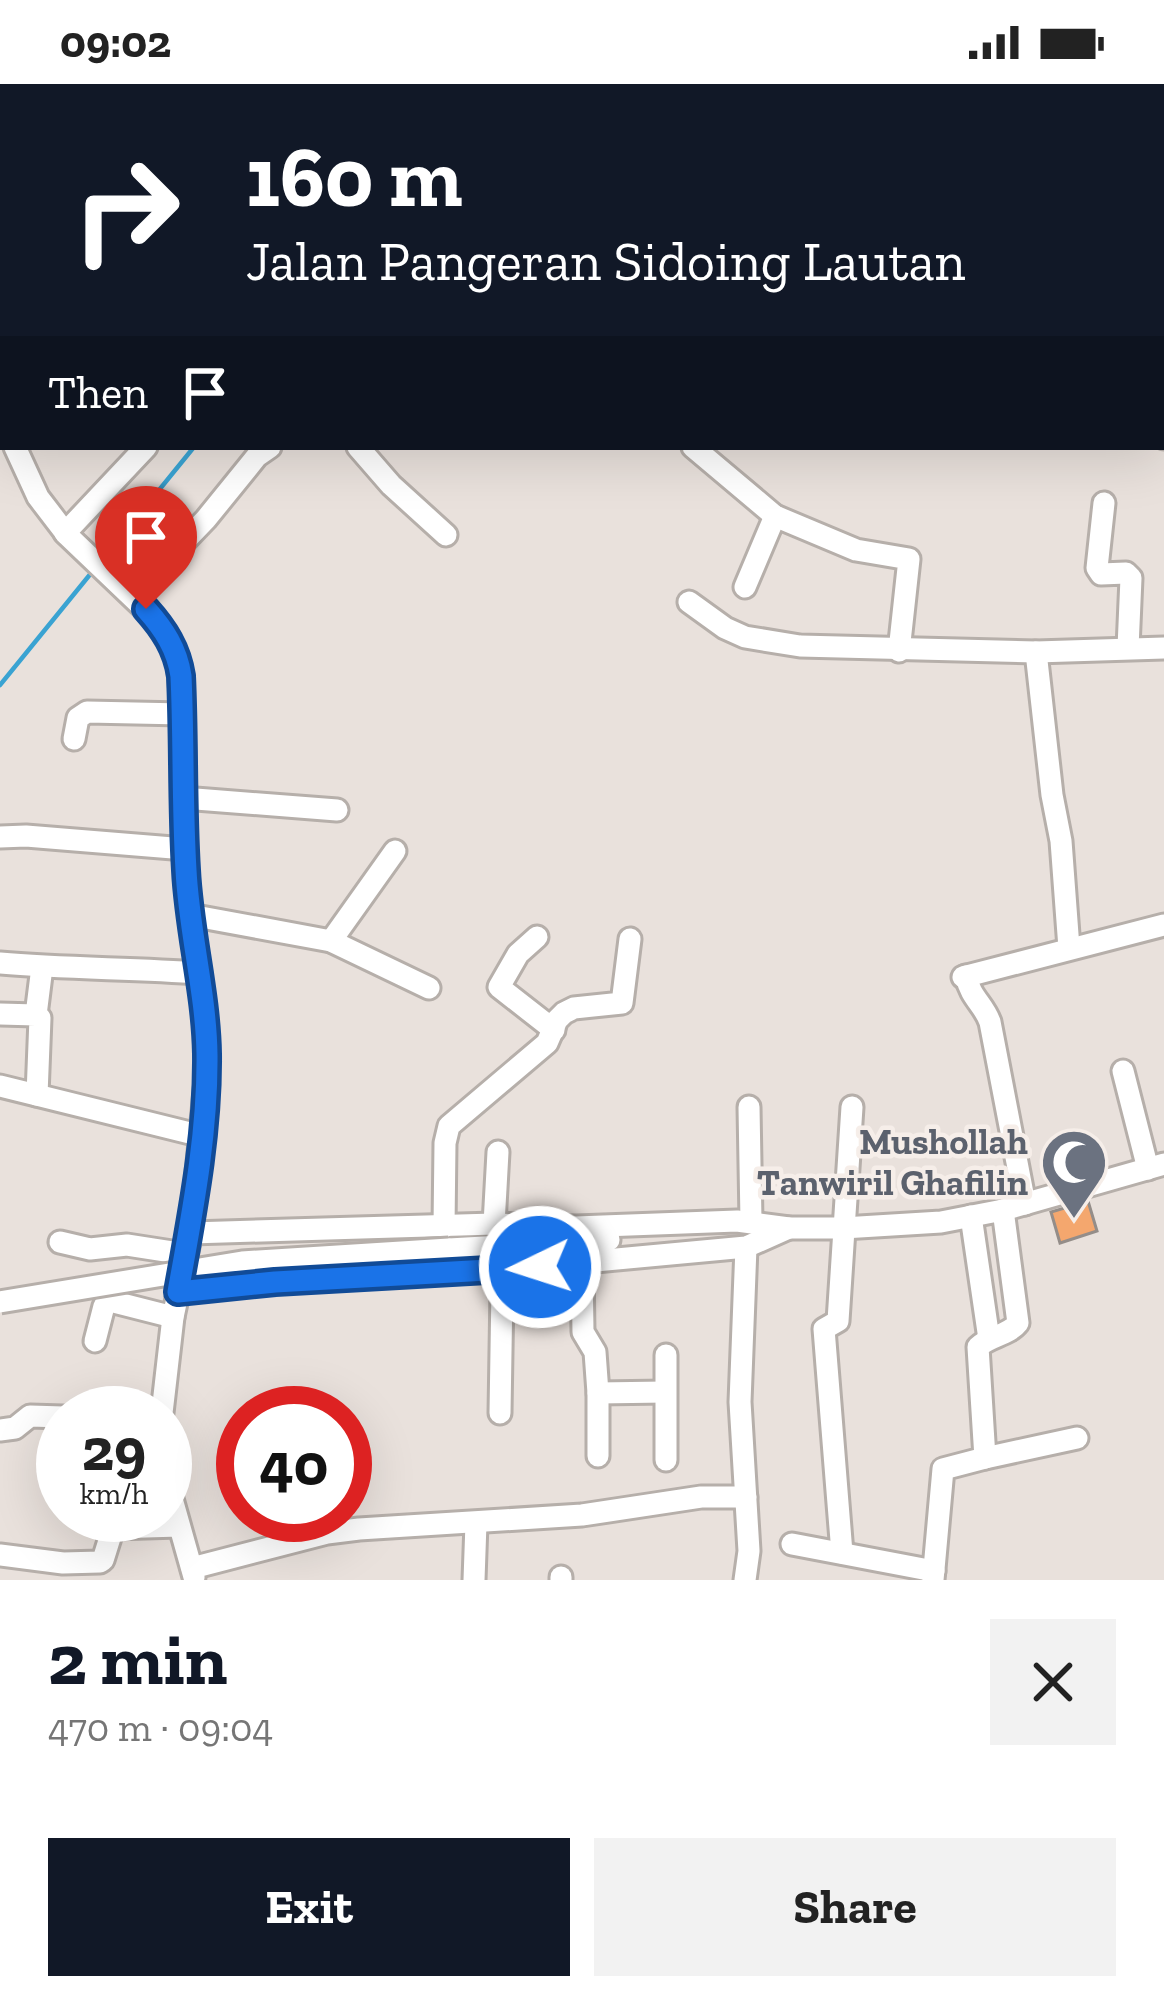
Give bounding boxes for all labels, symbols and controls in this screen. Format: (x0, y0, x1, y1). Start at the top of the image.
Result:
text: 09:02 (60, 15, 171, 69)
text: 160 m (246, 127, 463, 228)
icon: right (48, 132, 204, 288)
text: Jalan Pangeran Sidoing Lautan (246, 229, 966, 294)
icon: arrive (172, 360, 238, 426)
text: Then (48, 366, 148, 420)
pin (95, 486, 197, 609)
icon: arrive (113, 504, 179, 570)
place label: Mushollah Tanwiril Ghafilin (757, 1120, 1028, 1204)
mosque icon: Mushollah Tanwiril Ghafilin (1039, 1127, 1109, 1221)
position arrow (477, 1204, 603, 1330)
speed limit sign: 40 (216, 1386, 372, 1542)
text: 29 (82, 1413, 146, 1485)
text: km/h (80, 1476, 148, 1512)
text: 2 min (48, 1616, 227, 1702)
button: close (990, 1619, 1116, 1745)
text: 470 m · 09:04 (48, 1704, 273, 1751)
button: Exit (48, 1838, 570, 1976)
button: Share (594, 1838, 1116, 1976)

